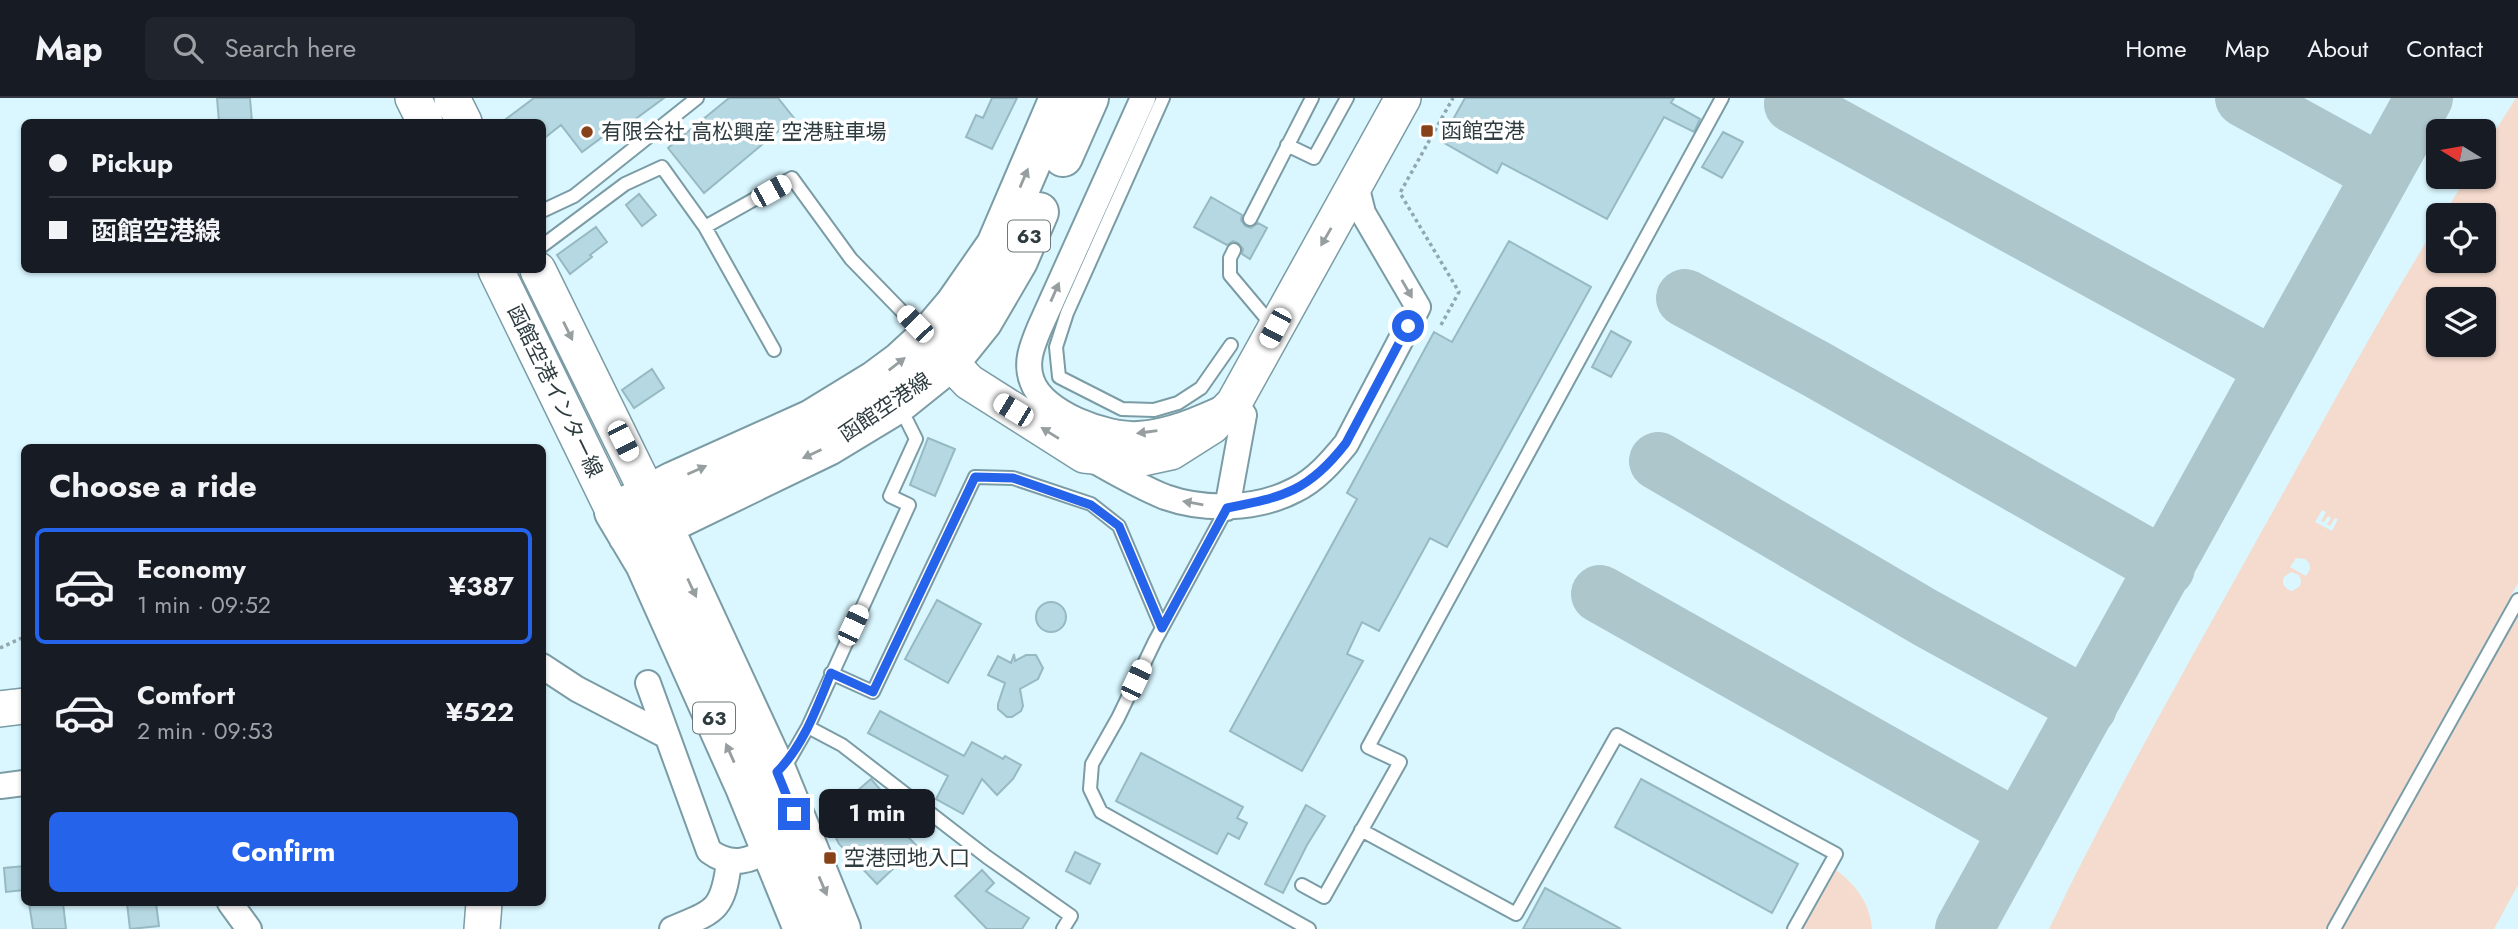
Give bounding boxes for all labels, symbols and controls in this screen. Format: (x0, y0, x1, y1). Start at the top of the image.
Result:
search box (145, 17, 635, 80)
text: Map (35, 25, 103, 72)
icon: search (169, 29, 207, 67)
text: Search here (225, 29, 356, 67)
text: Home (2125, 31, 2187, 66)
text: Map (2225, 31, 2269, 66)
text: About (2307, 31, 2368, 66)
text: Contact (2406, 31, 2483, 66)
place label: 函館空港 (1441, 116, 1525, 146)
place label: 有限会社 高松興産 空港駐車場 (601, 117, 887, 147)
north arrow (2426, 119, 2496, 189)
map controls (2426, 119, 2496, 357)
marker: 函館空港 (1419, 123, 1435, 139)
marker: 有限会社 高松興産 空港駐車場 (579, 124, 595, 140)
text: Pickup (91, 144, 173, 182)
one-way arrow (1019, 168, 1030, 189)
car (748, 172, 795, 210)
button: locate (2426, 203, 2496, 273)
text: 函館空港線 (91, 212, 221, 250)
road number: 63 (1008, 220, 1050, 252)
one-way arrow (1320, 228, 1332, 247)
one-way arrow (1401, 279, 1413, 299)
one-way arrow (1050, 282, 1061, 303)
button: layers (2426, 287, 2496, 357)
street label: 函館空港インター線 (500, 299, 610, 483)
car (893, 302, 938, 346)
car (1256, 305, 1295, 351)
route start (1392, 310, 1424, 342)
one-way arrow (562, 321, 573, 341)
one-way arrow (888, 356, 906, 371)
street label: 函館空港線 (833, 365, 937, 449)
car (990, 390, 1037, 430)
car (605, 418, 642, 464)
one-way arrow (1040, 427, 1059, 440)
one-way arrow (1136, 427, 1158, 438)
one-way arrow (802, 448, 822, 459)
text: Choose a ride (49, 463, 257, 509)
one-way arrow (687, 464, 707, 476)
one-way arrow (1182, 497, 1204, 508)
text: Economy (137, 550, 246, 588)
icon: car (53, 555, 116, 618)
text: ¥387 (449, 567, 514, 605)
one-way arrow (686, 578, 698, 598)
text: 1 min · 09:52 (137, 588, 271, 622)
car (835, 602, 872, 648)
car (1118, 657, 1155, 703)
text: Comfort (137, 676, 235, 714)
icon: car (53, 681, 116, 744)
text: ¥522 (446, 693, 514, 731)
road number: 63 (693, 702, 735, 734)
text: 2 min · 09:53 (137, 714, 273, 748)
one-way arrow (724, 743, 736, 763)
callout: 1 min (818, 790, 934, 838)
text: 1 min (848, 796, 906, 830)
route end (778, 798, 810, 830)
button: Confirm (49, 812, 518, 892)
place label: 空港団地入口 (844, 843, 970, 873)
marker: 空港団地入口 (822, 850, 838, 866)
one-way arrow (818, 875, 829, 896)

